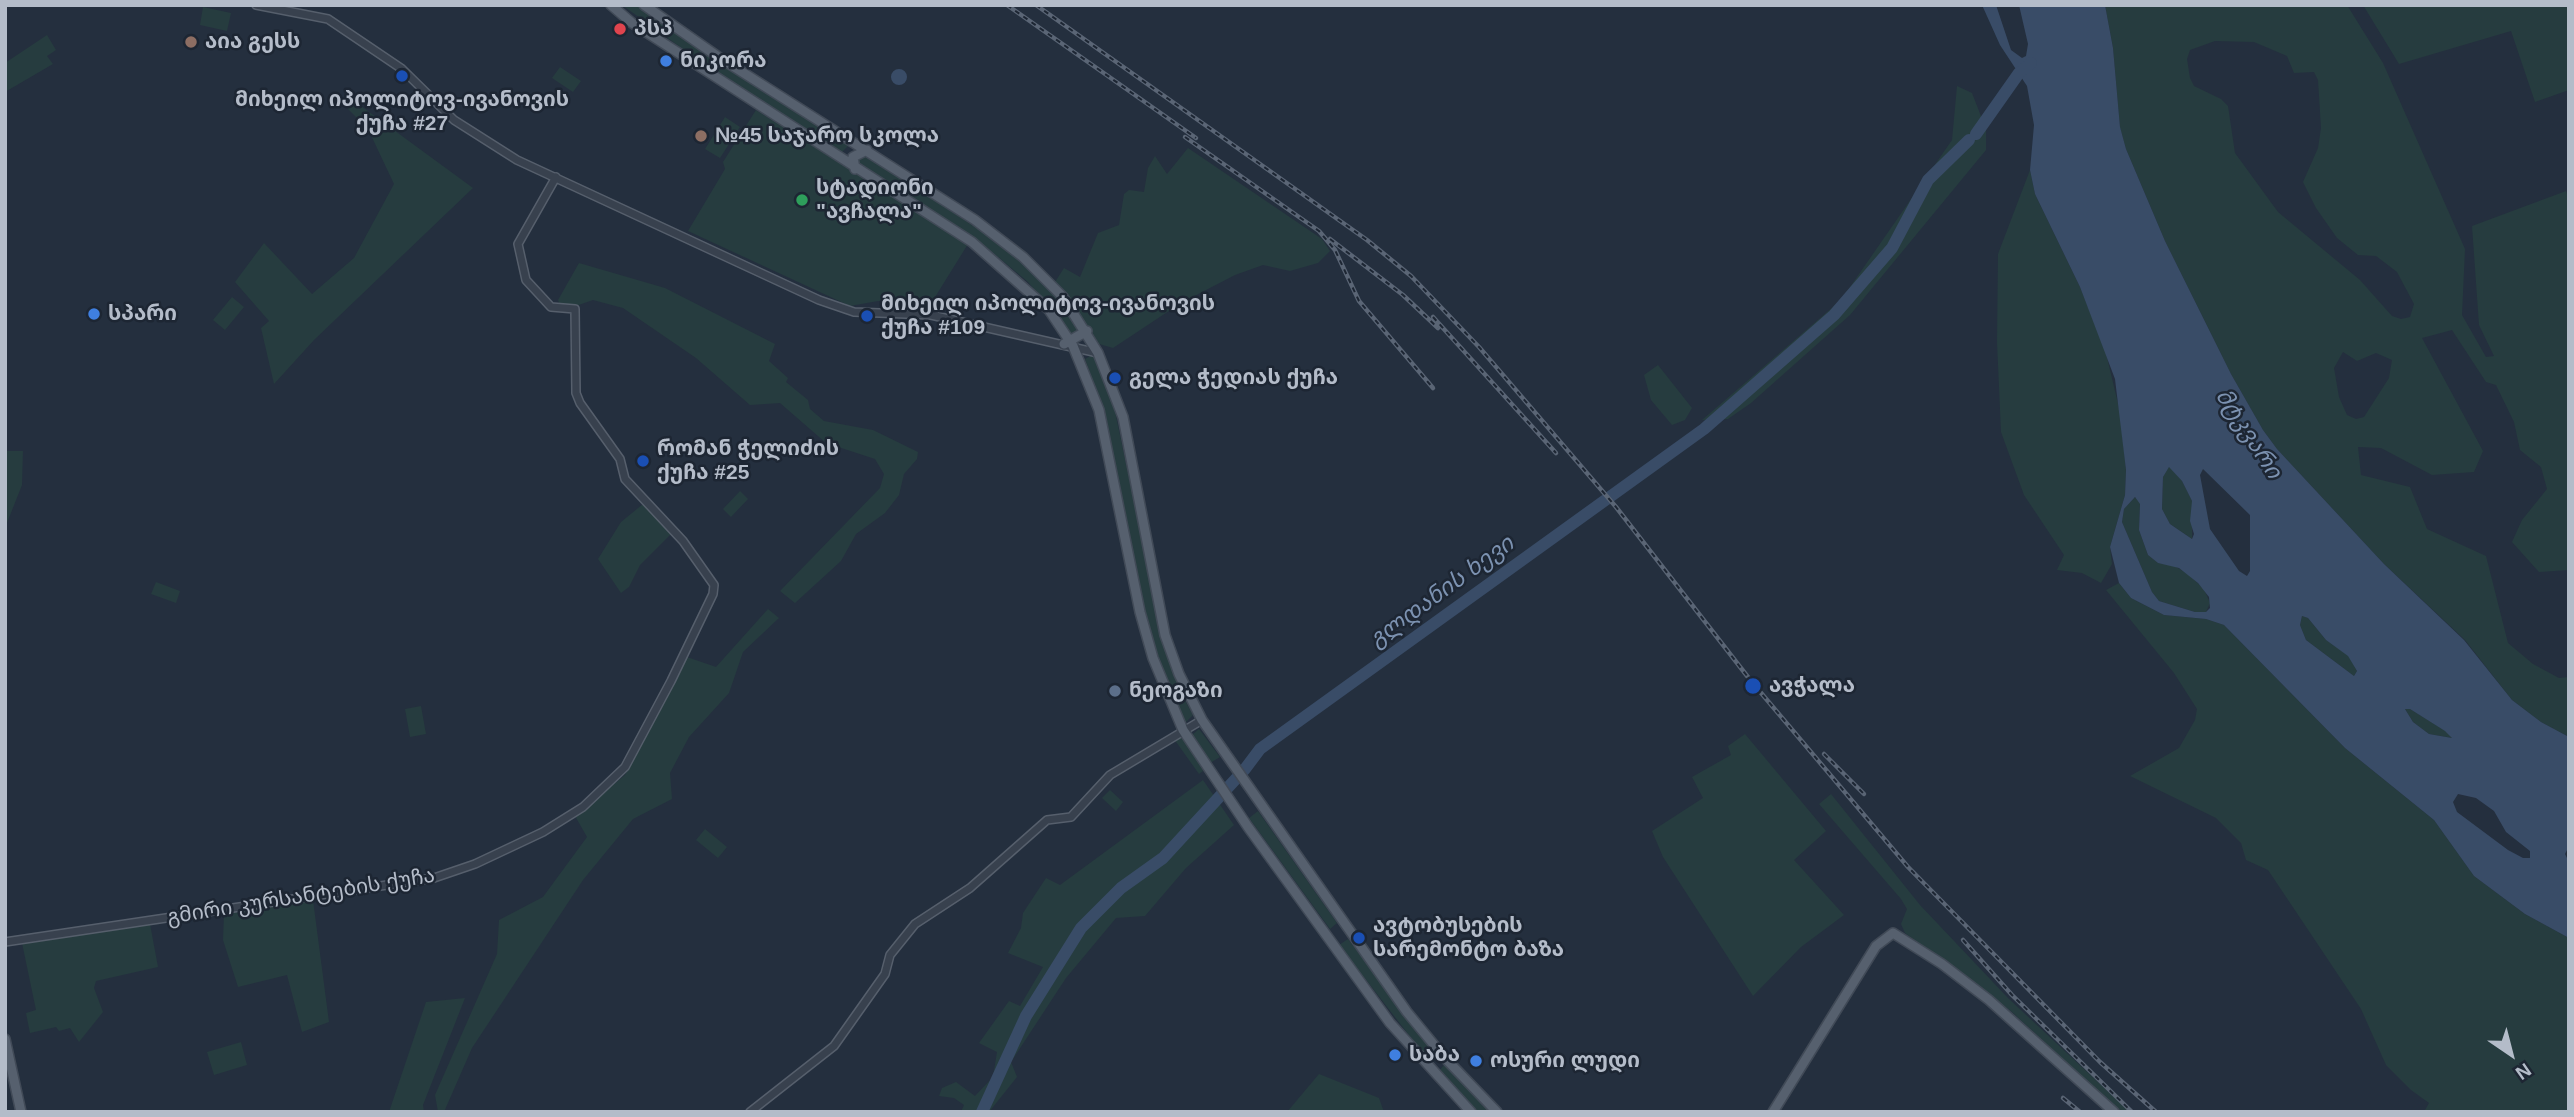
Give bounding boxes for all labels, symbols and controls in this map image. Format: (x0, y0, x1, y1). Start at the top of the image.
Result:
place label: პსპ (634, 16, 673, 42)
marker: პსპ (612, 21, 628, 37)
place label: აია გესს (205, 29, 300, 55)
marker: აია გესს (183, 34, 199, 50)
place label: ნიკორა (680, 48, 767, 74)
marker: ნიკორა (658, 53, 674, 69)
marker: მიხეილ იპოლიტოვ-ივანოვის ქუჩა #27 (394, 68, 410, 84)
place label: მიხეილ იპოლიტოვ-ივანოვის ქუჩა #27 (235, 87, 569, 137)
place label: №45 საჯარო სკოლა (715, 123, 939, 149)
marker: №45 საჯარო სკოლა (693, 128, 709, 144)
place label: სტადიონი "ავჩალა" (816, 175, 934, 225)
marker: სტადიონი "ავჩალა" (794, 192, 810, 208)
place label: მიხეილ იპოლიტოვ-ივანოვის ქუჩა #109 (881, 291, 1215, 341)
place label: სპარი (108, 301, 177, 327)
marker: სპარი (86, 306, 102, 322)
marker: მიხეილ იპოლიტოვ-ივანოვის ქუჩა #109 (859, 308, 875, 324)
place label: გელა ჭედიას ქუჩა (1129, 365, 1338, 391)
marker: გელა ჭედიას ქუჩა (1107, 370, 1123, 386)
water label: მტკვარი (2209, 384, 2287, 484)
place label: რომან ჭელიძის ქუჩა #25 (657, 436, 839, 486)
marker: რომან ჭელიძის ქუჩა #25 (635, 453, 651, 469)
water label: გლდანის ხევი (1364, 530, 1520, 654)
place label: ავჭალა (1769, 673, 1855, 699)
marker: ავჭალა (1743, 676, 1763, 696)
place label: ნეოგაზი (1129, 678, 1223, 704)
marker: ნეოგაზი (1107, 683, 1123, 699)
street label: გმირი კურსანტების ქუჩა (165, 863, 437, 931)
place label: ავტობუსების სარემონტო ბაზა (1373, 913, 1564, 963)
marker: ავტობუსების სარემონტო ბაზა (1351, 930, 1367, 946)
north arrow (2476, 1019, 2546, 1089)
place label: საბა (1409, 1042, 1460, 1068)
marker: საბა (1387, 1047, 1403, 1063)
place label: ოსური ლუდი (1490, 1048, 1640, 1074)
marker: ოსური ლუდი (1468, 1053, 1484, 1069)
text: N (2512, 1059, 2535, 1084)

